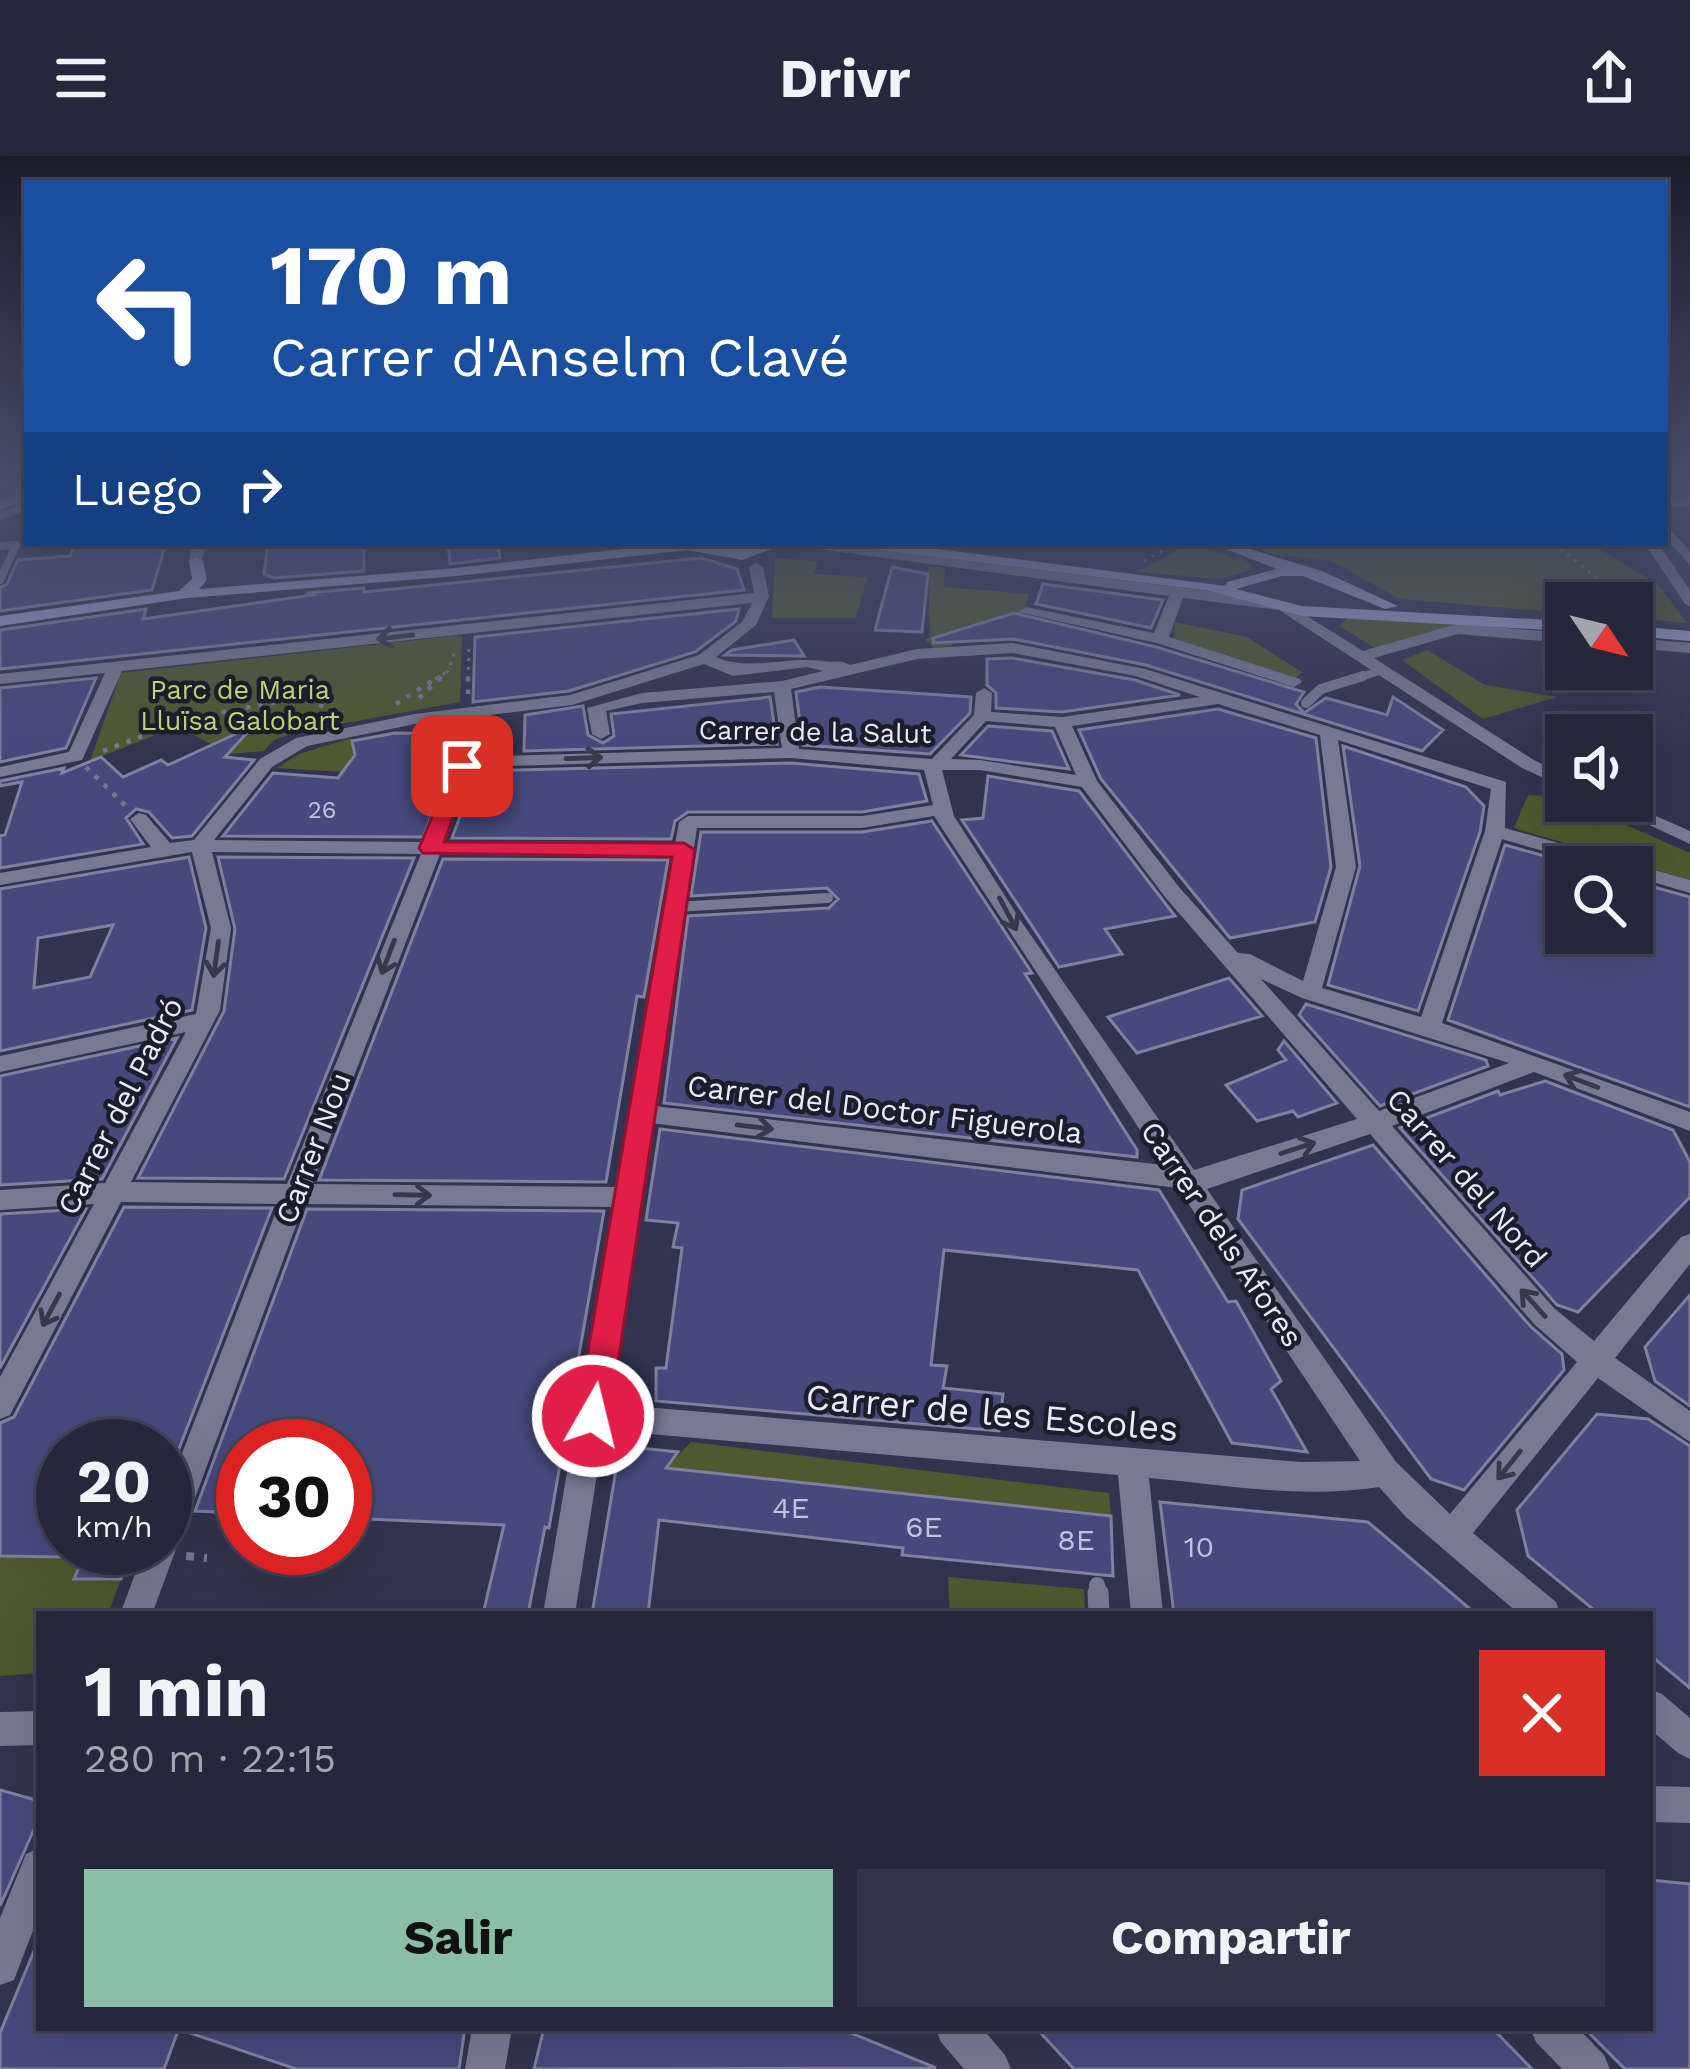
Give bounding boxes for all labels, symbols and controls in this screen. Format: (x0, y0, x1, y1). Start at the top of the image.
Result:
icon: menu (48, 45, 114, 111)
icon: share (1576, 45, 1642, 111)
text: Drivr (779, 47, 911, 110)
text: 170 m (270, 226, 512, 324)
icon: left (72, 228, 228, 384)
text: Carrer d'Anselm Clavé (270, 326, 850, 389)
icon: right (227, 456, 293, 522)
text: Luego (72, 463, 203, 516)
north arrow (1545, 582, 1653, 690)
map controls (1545, 582, 1653, 954)
one-way arrow (377, 626, 416, 648)
park label: Parc de Maria Lluïsa Galobart (140, 674, 340, 737)
street label: Carrer de la Salut (698, 714, 932, 750)
button: sound (1545, 714, 1653, 822)
pin (411, 715, 513, 817)
icon: arrive (429, 733, 495, 799)
one-way arrow (564, 746, 603, 769)
house number: 26 (308, 796, 336, 824)
button: search (1545, 846, 1653, 954)
one-way arrow (997, 896, 1020, 931)
one-way arrow (376, 938, 397, 975)
one-way arrow (204, 939, 227, 978)
street label: Carrer del Padró (50, 992, 190, 1220)
street label: Carrer del Doctor Figuerola (685, 1067, 1085, 1151)
street label: Carrer Nou (268, 1068, 358, 1228)
one-way arrow (1563, 1068, 1600, 1090)
street label: Carrer del Nord (1380, 1081, 1554, 1275)
street label: Carrer dels Afores (1134, 1115, 1310, 1353)
one-way arrow (735, 1116, 774, 1138)
one-way arrow (1278, 1136, 1316, 1158)
one-way arrow (393, 1184, 432, 1206)
one-way arrow (1520, 1289, 1547, 1319)
one-way arrow (39, 1291, 62, 1326)
position arrow (530, 1353, 656, 1479)
street label: Carrer de les Escoles (804, 1376, 1180, 1450)
speed limit sign: 30 (216, 1419, 372, 1575)
text: 20 (77, 1446, 151, 1517)
one-way arrow (1496, 1449, 1524, 1480)
house number: 4E (772, 1490, 810, 1525)
text: km/h (75, 1509, 153, 1544)
house number: 6E (905, 1509, 943, 1544)
house number: 8E (1057, 1522, 1095, 1557)
house number: 10 (1184, 1529, 1214, 1564)
text: 1 min (84, 1649, 269, 1733)
button: close (1479, 1650, 1605, 1776)
text: 280 m · 22:15 (84, 1736, 336, 1781)
button: Salir (84, 1869, 833, 2007)
button: Compartir (857, 1869, 1605, 2007)

